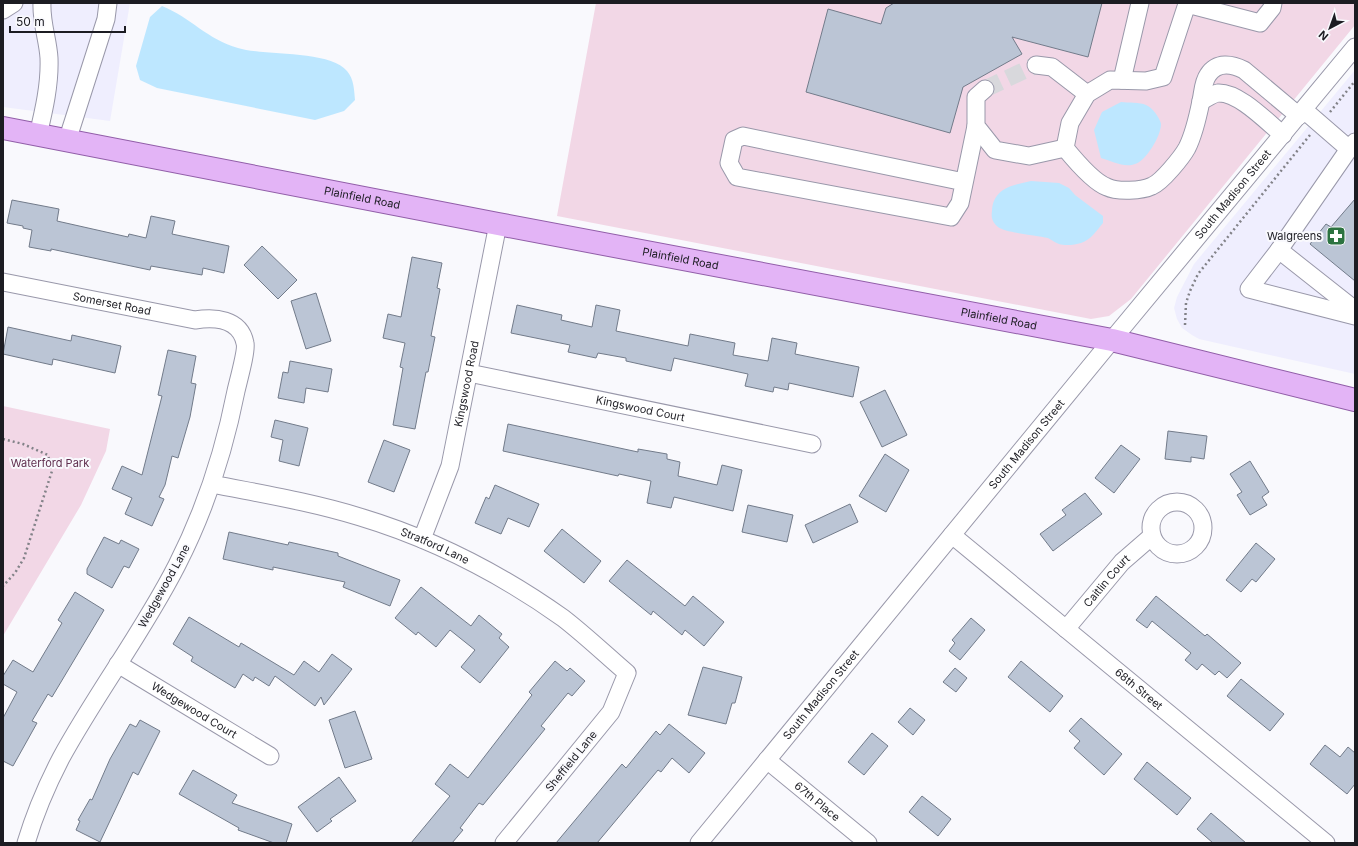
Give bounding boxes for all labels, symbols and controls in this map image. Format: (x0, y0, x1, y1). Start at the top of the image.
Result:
scale bar (10, 8, 125, 34)
north arrow (1310, 8, 1350, 48)
text: 50 m (16, 14, 45, 29)
text: N (1316, 28, 1331, 44)
street label: South Madison Street (1192, 146, 1274, 242)
street label: Plainfield Road (323, 183, 402, 212)
pharmacy icon: Walgreens (1325, 225, 1347, 247)
place label: Walgreens (1267, 229, 1322, 243)
street label: Plainfield Road (641, 244, 720, 273)
street label: Somerset Road (72, 289, 152, 318)
street label: Plainfield Road (960, 305, 1038, 333)
street label: Kingswood Road (451, 339, 482, 428)
street label: Kingswood Court (595, 392, 686, 425)
street label: South Madison Street (985, 396, 1068, 492)
park label: Waterford Park (11, 456, 89, 470)
street label: Stratford Lane (399, 524, 472, 567)
street label: Wedgewood Lane (135, 542, 193, 630)
street label: Caitlin Court (1080, 551, 1133, 610)
street label: South Madison Street (780, 647, 862, 742)
street label: 68th Street (1112, 665, 1166, 713)
street label: Wedgewood Court (149, 679, 240, 741)
street label: Sheffield Lane (542, 728, 600, 794)
street label: 67th Place (792, 778, 843, 824)

